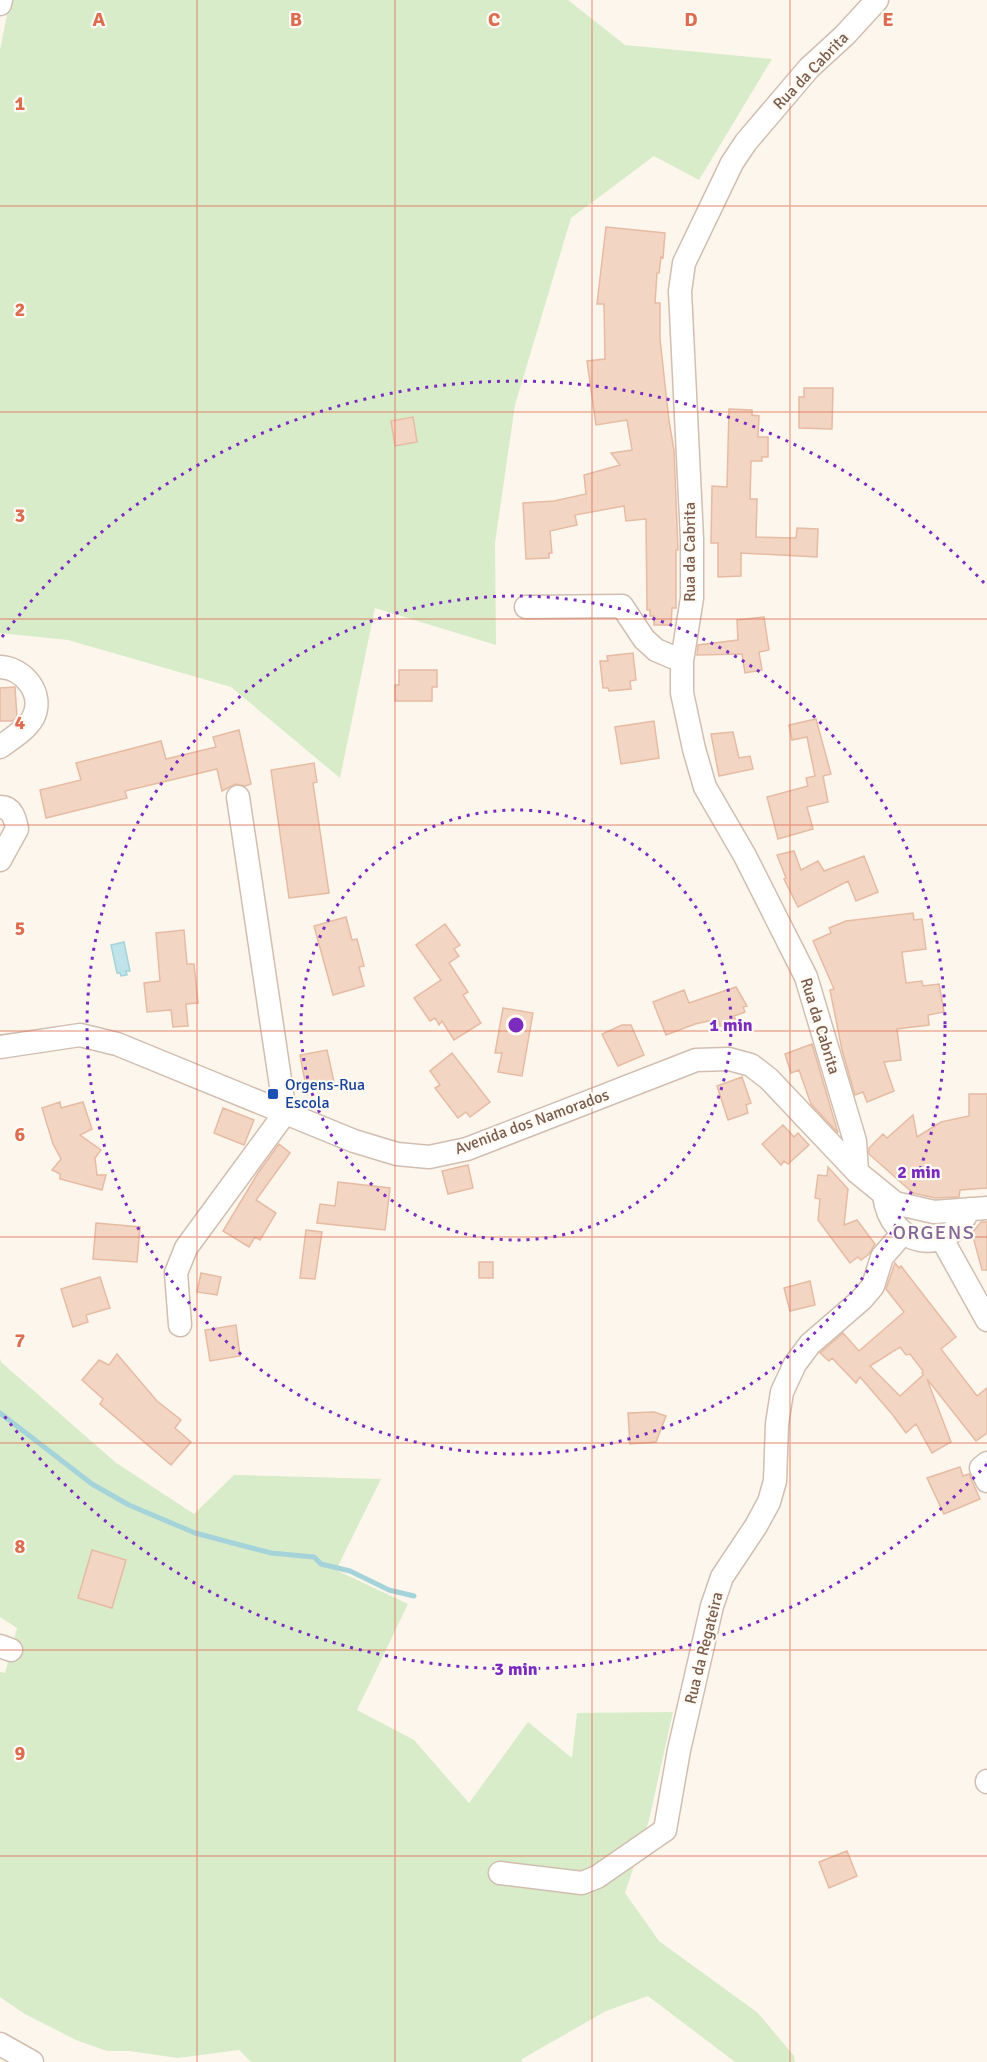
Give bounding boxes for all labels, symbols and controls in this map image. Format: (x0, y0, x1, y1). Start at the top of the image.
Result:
text: A (93, 7, 106, 32)
text: B (290, 7, 302, 32)
text: C (488, 7, 500, 32)
text: D (684, 7, 698, 32)
text: E (882, 7, 894, 32)
street label: Rua da Cabrita (769, 28, 853, 114)
text: 1 (15, 91, 26, 116)
text: 2 (15, 297, 25, 322)
street label: Rua da Cabrita (680, 502, 700, 602)
text: 3 (15, 503, 25, 528)
text: 4 (15, 710, 26, 735)
text: 5 (15, 916, 25, 941)
street label: Rua da Cabrita (796, 975, 844, 1077)
text: 1 min (709, 1014, 753, 1036)
centre of rings (506, 1015, 526, 1035)
place label: Orgens-Rua Escola (285, 1075, 365, 1113)
street label: Avenida dos Namorados (452, 1085, 612, 1159)
marker: Orgens-Rua Escola (266, 1087, 280, 1101)
text: 6 (15, 1122, 26, 1147)
text: 2 min (897, 1161, 941, 1183)
district label: ORGENS (893, 1220, 975, 1245)
text: 7 (15, 1328, 26, 1353)
text: 8 (15, 1534, 26, 1559)
street label: Rua da Regateira (680, 1590, 728, 1706)
text: 3 min (494, 1658, 538, 1680)
text: 9 (15, 1741, 26, 1766)

